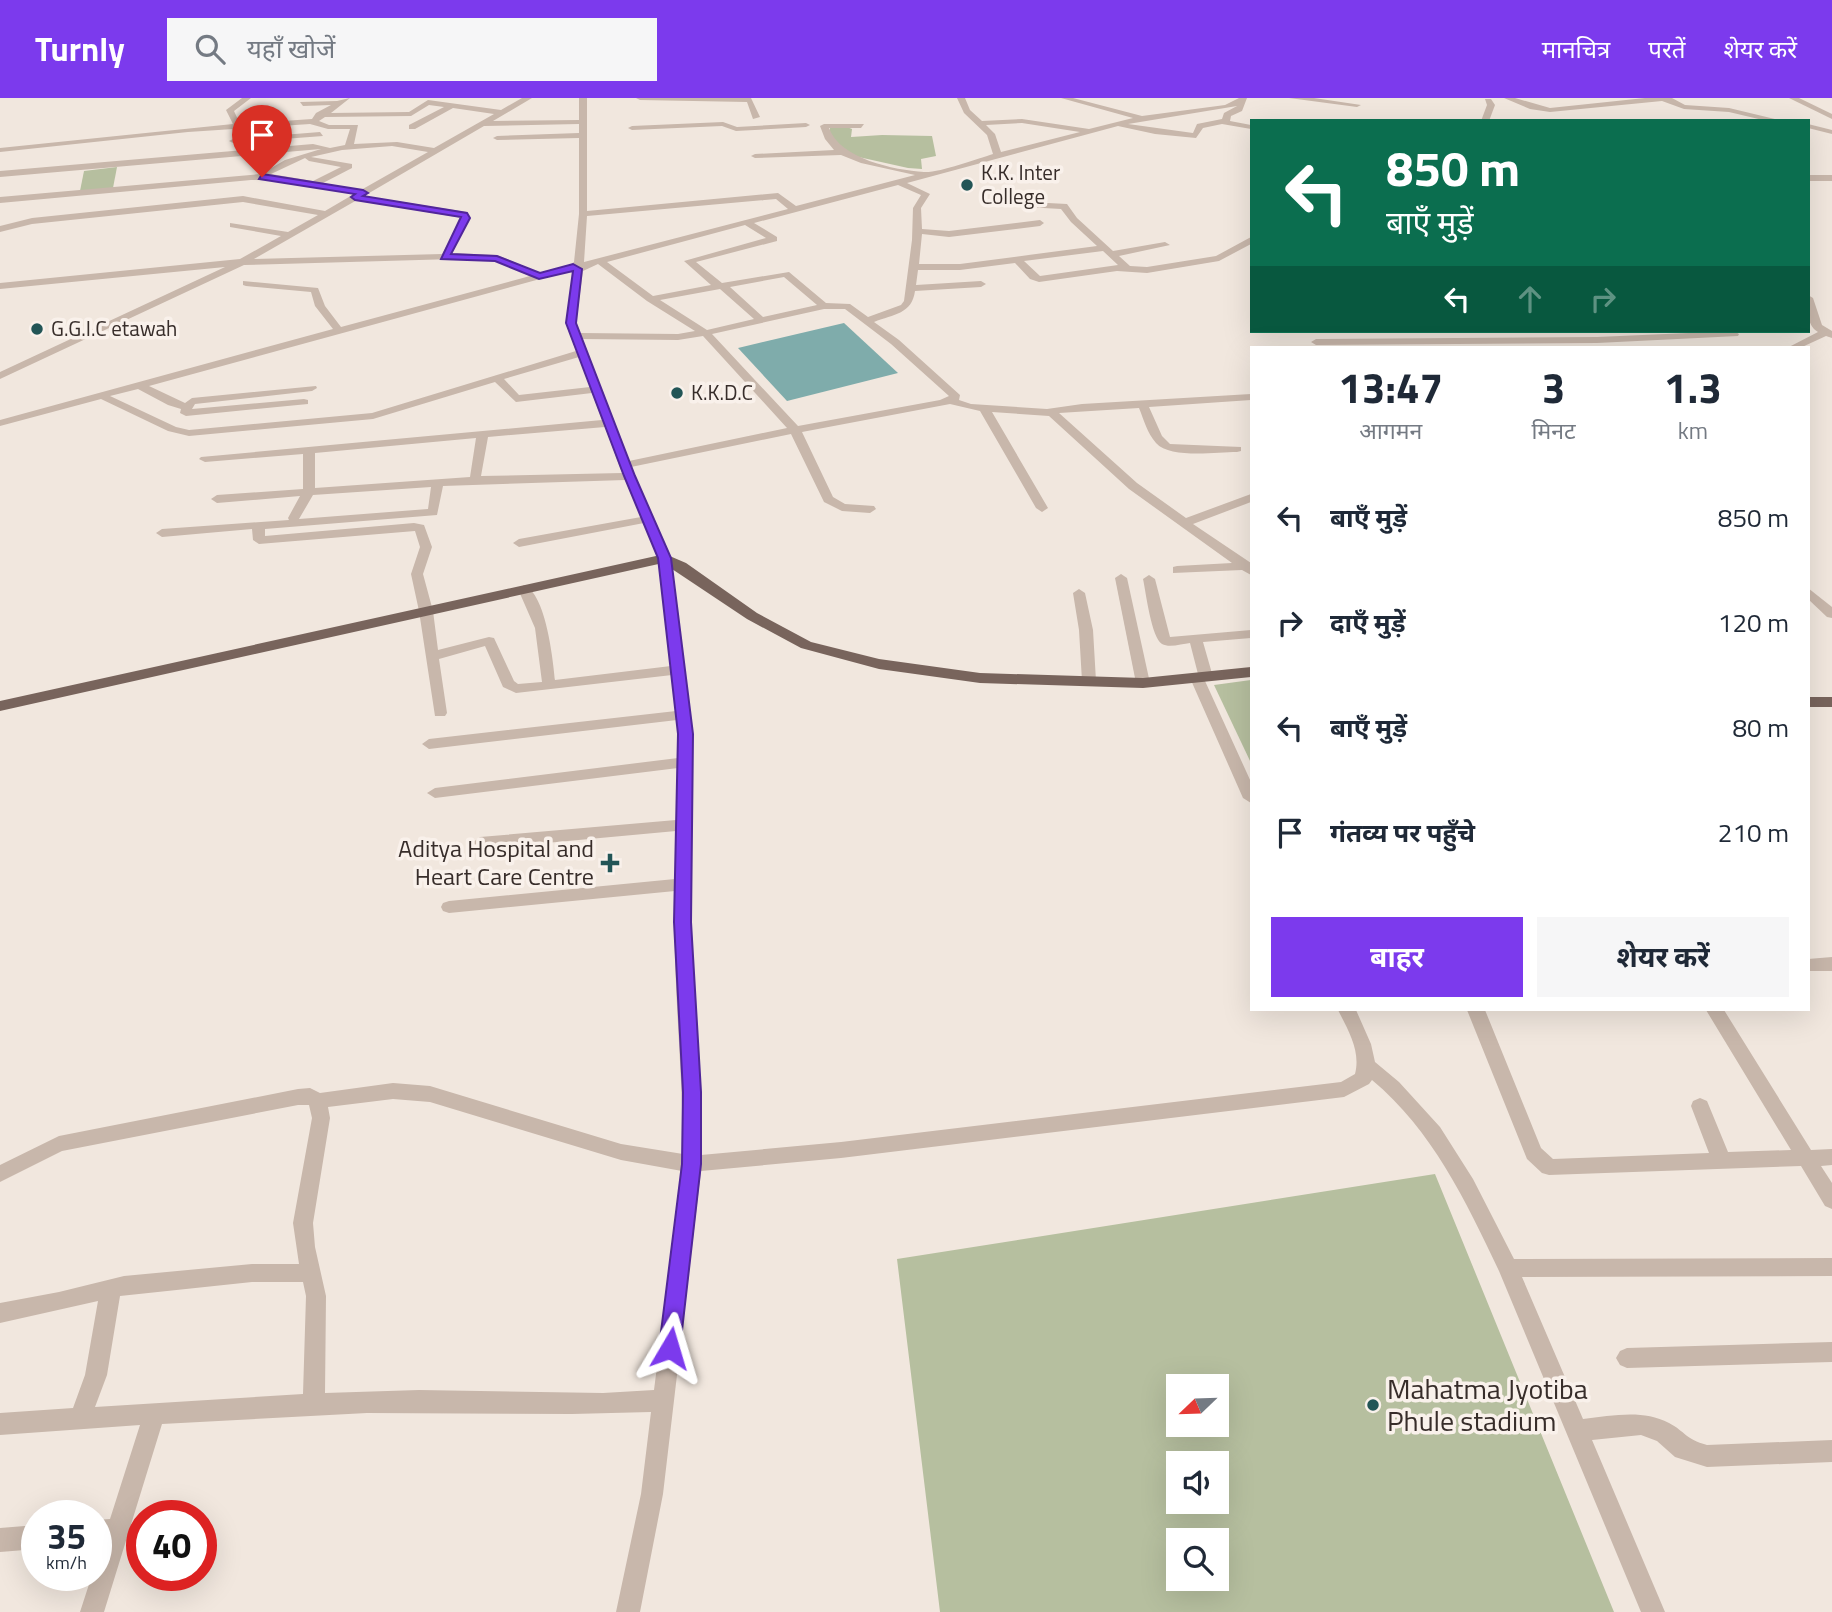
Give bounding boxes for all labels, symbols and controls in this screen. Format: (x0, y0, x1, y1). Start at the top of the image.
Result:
search box (167, 18, 657, 81)
text: Turnly (35, 24, 125, 74)
text: यहाँ खोजें (247, 29, 335, 68)
icon: search (191, 30, 229, 68)
text: मानचित्र (1542, 31, 1610, 67)
text: परतें (1648, 31, 1685, 67)
text: शेयर करें (1723, 31, 1797, 67)
pin (232, 105, 292, 177)
icon: arrive (243, 116, 281, 154)
text: 850 m (1386, 130, 1520, 205)
icon: left (1271, 147, 1362, 238)
place label: K.K. Inter College (981, 156, 1060, 212)
marker: K.K. Inter College (959, 177, 975, 193)
text: बाएँ मुड़ें (1386, 198, 1474, 246)
icon: left (1438, 280, 1476, 318)
icon: ahead (1511, 280, 1549, 318)
icon: right (1584, 280, 1622, 318)
place label: G.G.I.C etawah (51, 312, 177, 344)
marker: G.G.I.C etawah (29, 321, 45, 337)
text: 13:47 (1338, 355, 1443, 419)
text: 3 (1542, 355, 1565, 419)
text: 1.3 (1664, 355, 1722, 419)
place label: K.K.D.C (691, 376, 753, 408)
marker: K.K.D.C (669, 385, 685, 401)
text: आगमन (1359, 413, 1422, 448)
text: मिनट (1531, 413, 1576, 448)
text: km (1678, 413, 1708, 448)
text: बाएँ मुड़ें (1330, 498, 1407, 537)
text: 850 m (1718, 498, 1789, 537)
icon: left (1271, 499, 1309, 537)
text: दाएँ मुड़ें (1330, 603, 1406, 642)
text: 120 m (1718, 603, 1789, 642)
icon: right (1271, 604, 1309, 642)
text: बाएँ मुड़ें (1330, 708, 1407, 747)
text: 80 m (1732, 708, 1789, 747)
icon: left (1271, 709, 1309, 747)
text: गंतव्य पर पहुँचे (1330, 813, 1475, 852)
text: 210 m (1718, 813, 1789, 852)
icon: arrive (1271, 814, 1309, 852)
place label: Aditya Hospital and Heart Care Centre (398, 830, 594, 894)
marker: Aditya Hospital and Heart Care Centre (600, 853, 620, 873)
button: बाहर (1271, 917, 1523, 997)
button: शेयर करें (1537, 917, 1789, 997)
position arrow (633, 1311, 707, 1385)
place label: Mahatma Jyotiba Phule stadium (1387, 1367, 1588, 1442)
north arrow (1166, 1374, 1228, 1437)
map controls (1166, 1374, 1229, 1591)
marker: Mahatma Jyotiba Phule stadium (1365, 1397, 1381, 1413)
button: sound (1166, 1451, 1229, 1514)
speed limit sign: 40 (126, 1500, 217, 1591)
text: 35 (47, 1509, 86, 1563)
button: search (1166, 1528, 1229, 1591)
text: km/h (46, 1549, 87, 1576)

